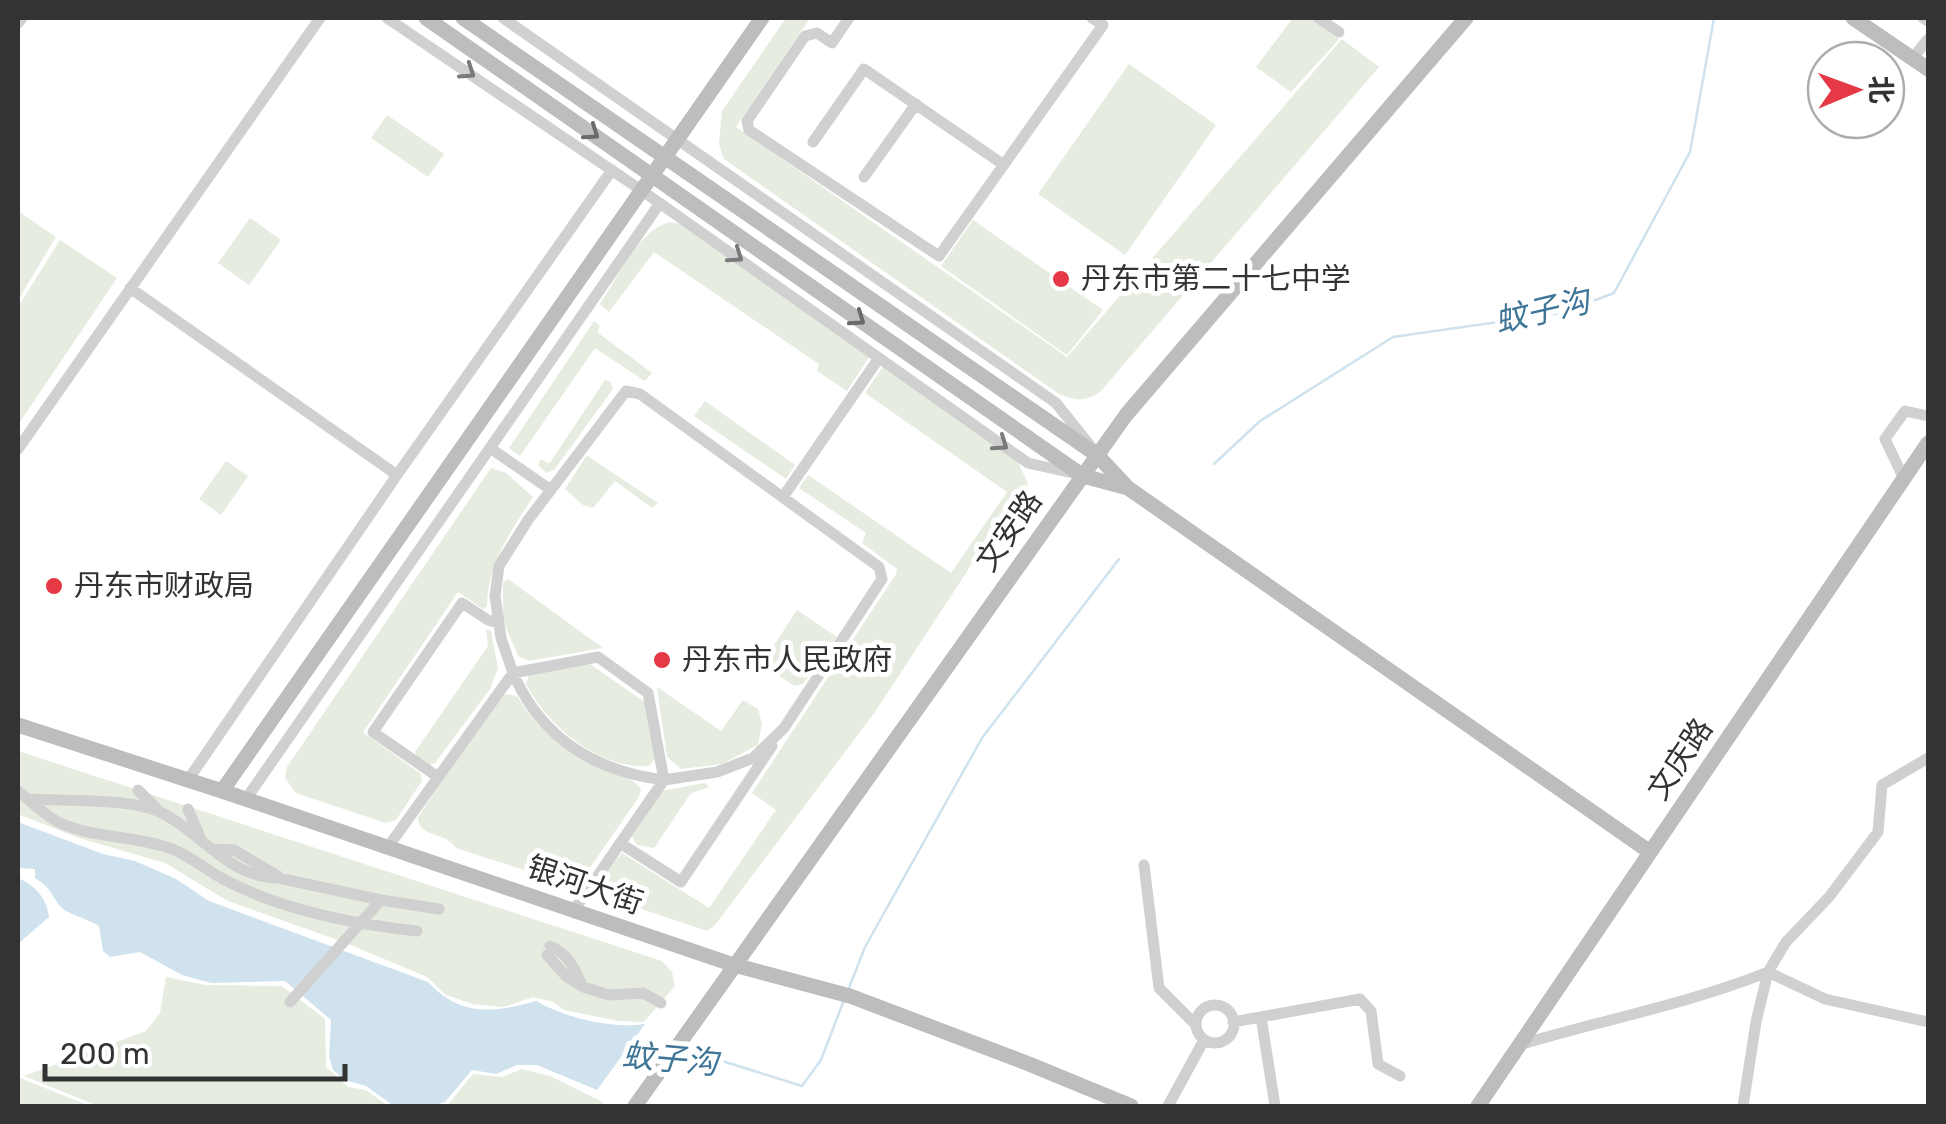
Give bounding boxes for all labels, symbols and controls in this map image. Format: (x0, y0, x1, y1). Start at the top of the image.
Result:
north arrow (1806, 40, 1906, 140)
one-way arrow (456, 60, 475, 78)
text: 北 (1864, 75, 1897, 104)
one-way arrow (580, 121, 599, 139)
one-way arrow (724, 244, 743, 263)
place label: 丹东市第二十七中学 (1081, 261, 1351, 297)
marker: 丹东市第二十七中学 (1050, 268, 1072, 290)
water label: 蚊子沟 (1491, 281, 1596, 340)
one-way arrow (847, 307, 866, 325)
one-way arrow (990, 432, 1008, 450)
street label: 文安路 (968, 484, 1050, 578)
place label: 丹东市财政局 (74, 568, 254, 604)
marker: 丹东市财政局 (43, 575, 65, 597)
place label: 丹东市人民政府 (682, 642, 892, 678)
marker: 丹东市人民政府 (651, 649, 673, 671)
street label: 文庆路 (1640, 712, 1720, 806)
street label: 银河大街 (522, 848, 648, 922)
scale bar (45, 1019, 345, 1081)
text: 200 m (60, 1036, 150, 1072)
water label: 蚊子沟 (621, 1036, 722, 1082)

